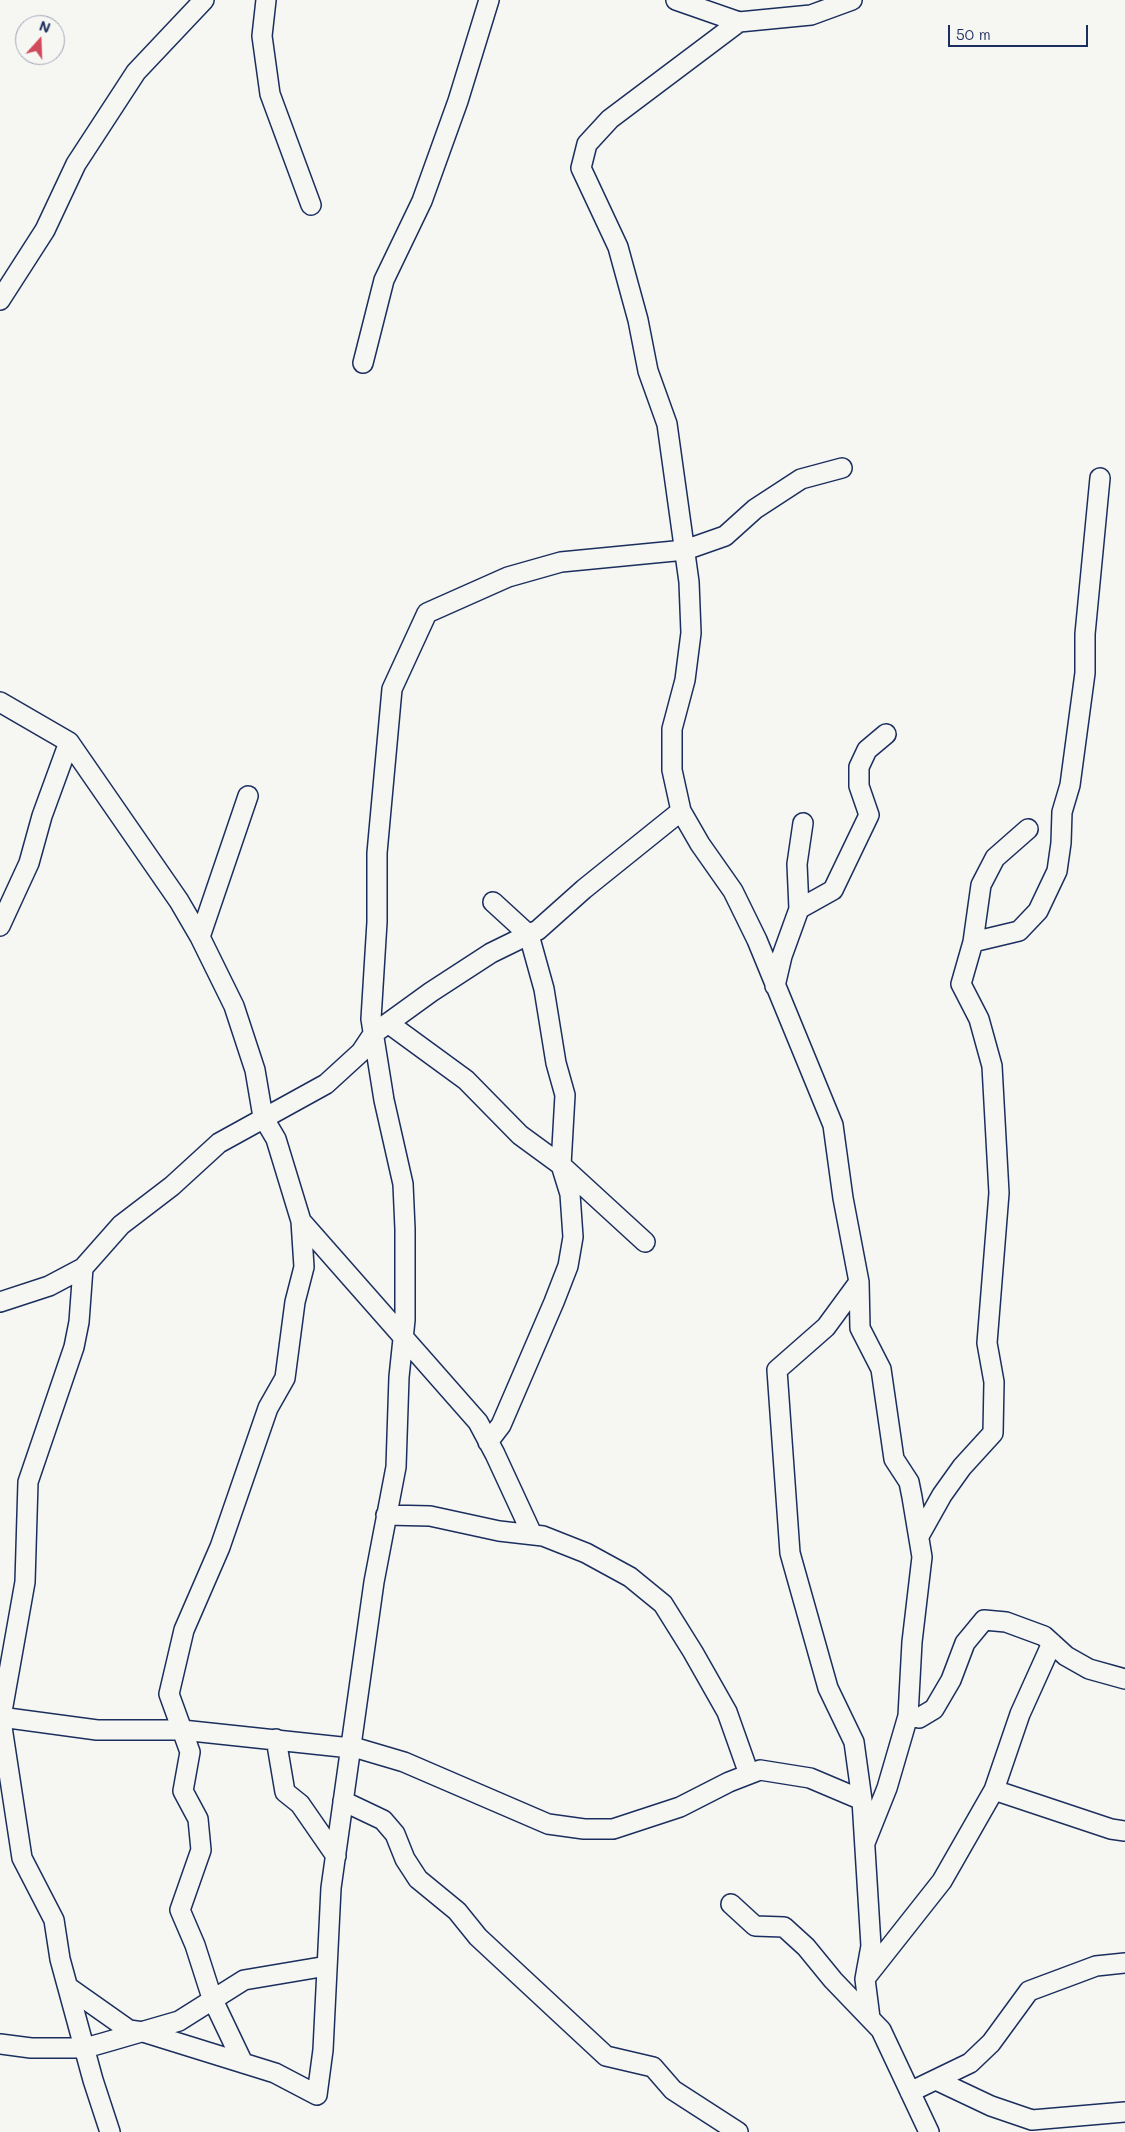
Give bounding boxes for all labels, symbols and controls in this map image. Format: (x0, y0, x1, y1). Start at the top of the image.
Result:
north arrow (15, 15, 65, 65)
scale bar (950, 15, 1090, 47)
text: N (37, 16, 53, 37)
text: 50 m (956, 24, 991, 44)

